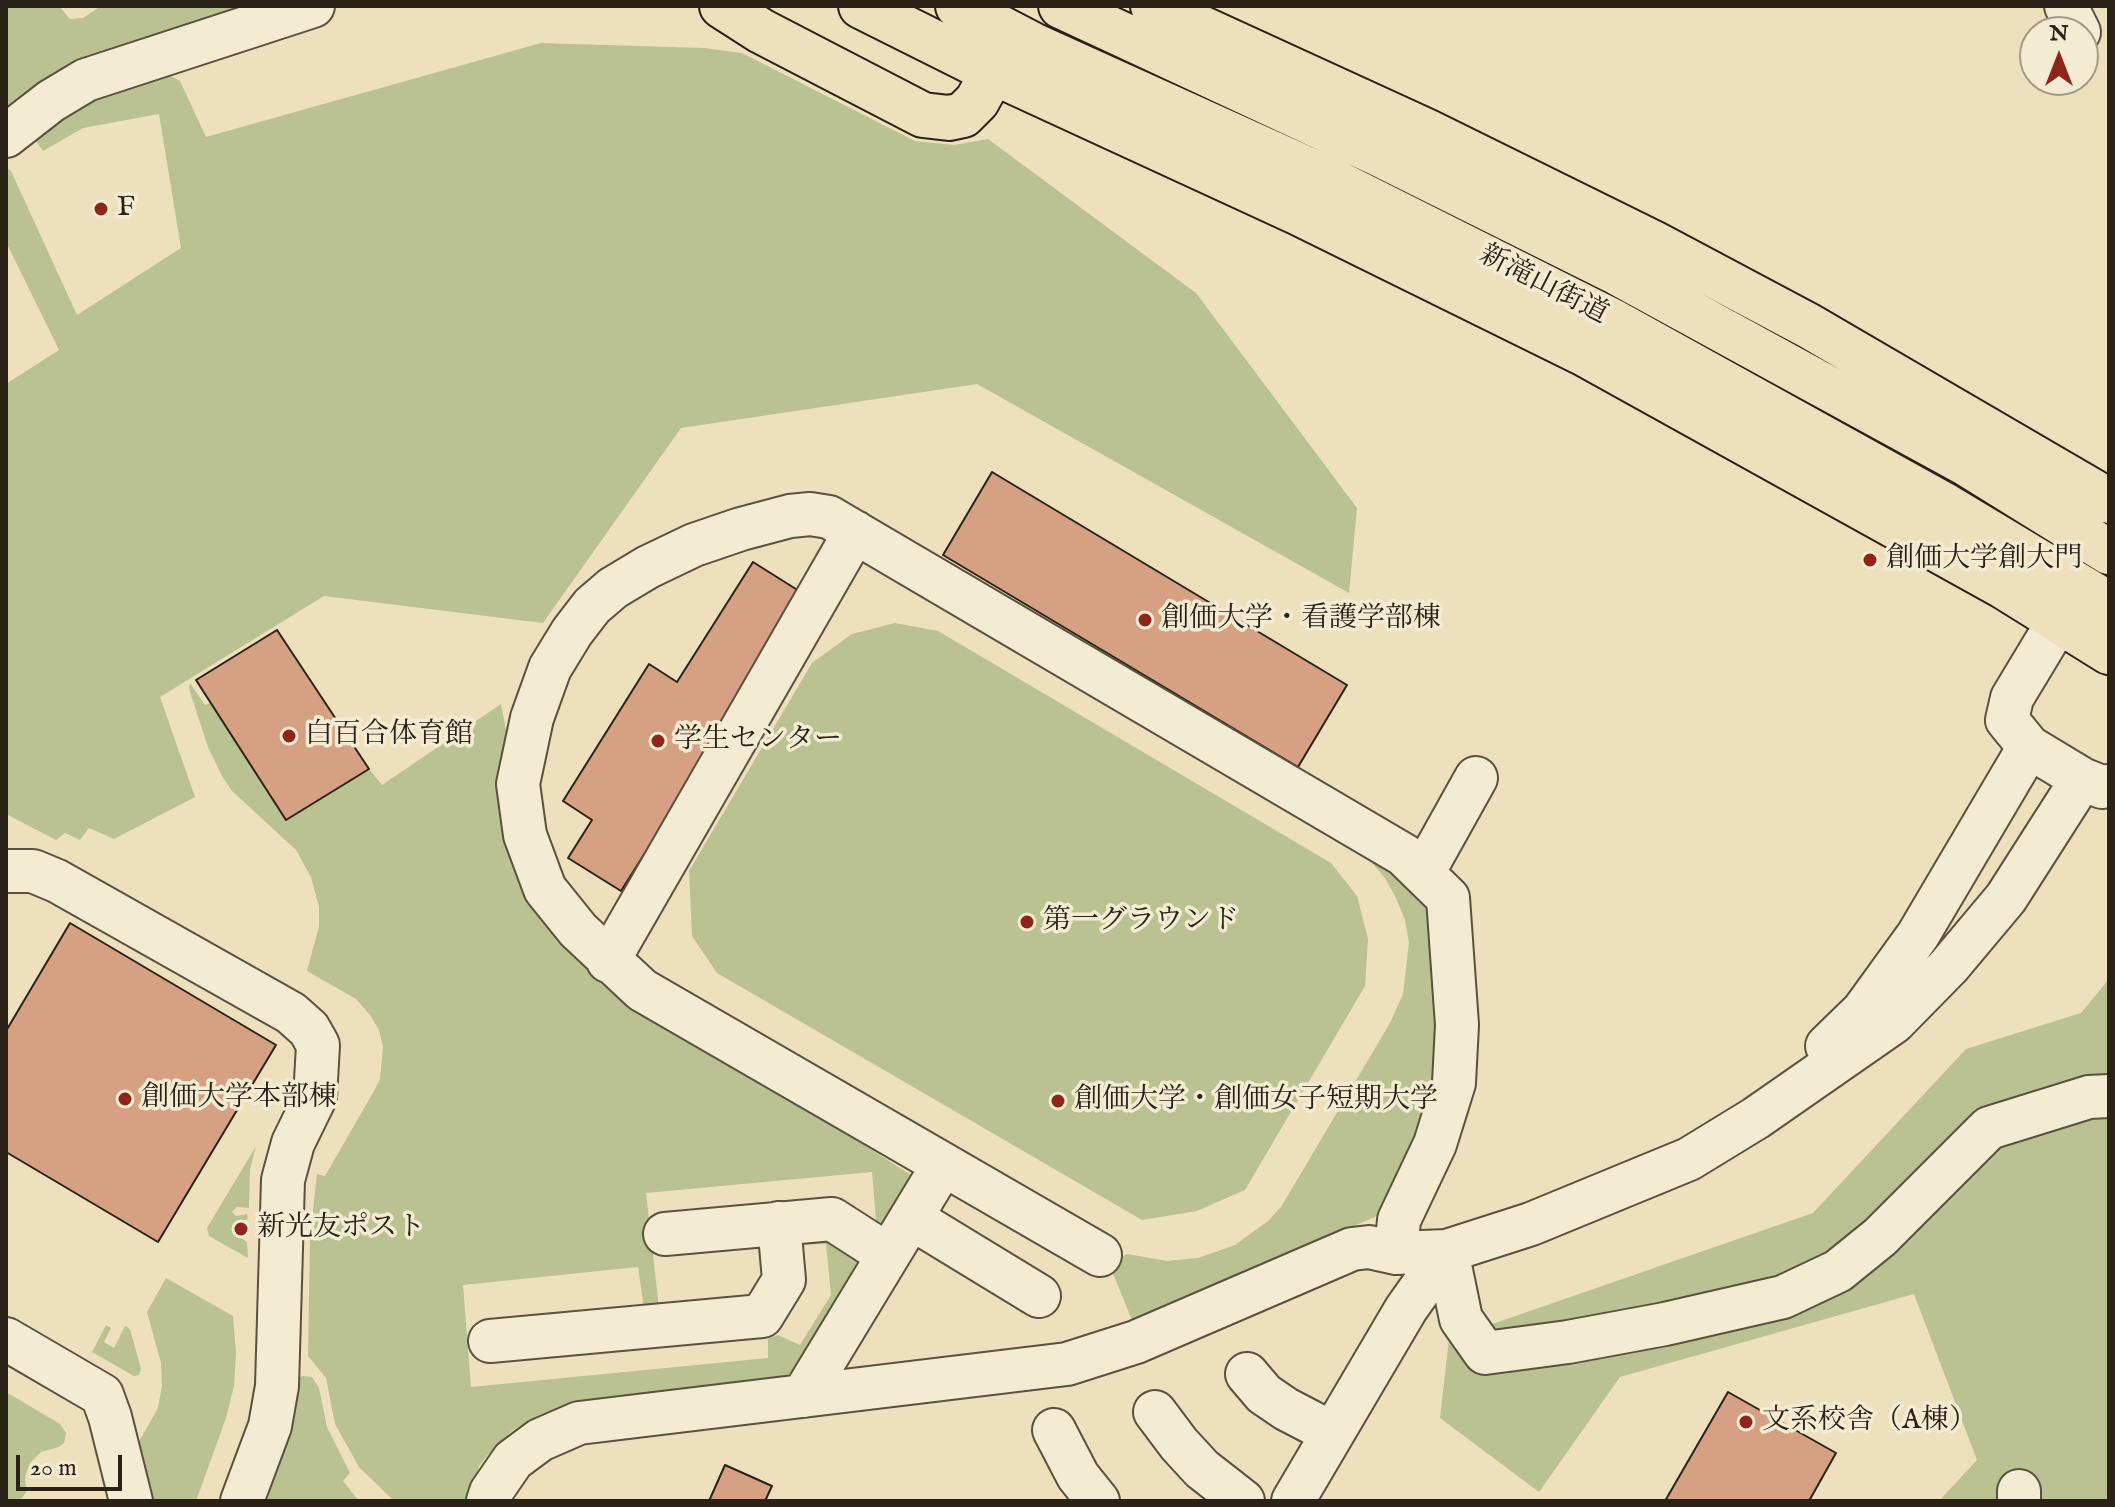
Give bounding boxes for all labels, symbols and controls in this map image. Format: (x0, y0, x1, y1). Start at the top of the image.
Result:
north arrow (2019, 16, 2099, 96)
text: N (2049, 20, 2069, 48)
place label: F (117, 192, 135, 226)
marker: F (92, 200, 110, 218)
street label: 新滝山街道 (1473, 239, 1613, 333)
place label: 創価大学創大門 (1886, 543, 2082, 577)
marker: 創価大学創大門 (1861, 551, 1879, 569)
place label: 創価大学・看護学部棟 (1161, 603, 1441, 637)
marker: 創価大学・看護学部棟 (1136, 611, 1154, 629)
place label: 白百合体育館 (305, 719, 473, 753)
place label: 学生センター (674, 724, 842, 758)
marker: 白百合体育館 (280, 727, 298, 745)
marker: 学生センター (649, 732, 667, 750)
place label: 第一グラウンド (1043, 905, 1239, 939)
marker: 第一グラウンド (1018, 913, 1036, 931)
place label: 創価大学本部棟 (141, 1082, 337, 1116)
place label: 創価大学・創価女子短期大学 (1074, 1084, 1438, 1118)
marker: 創価大学本部棟 (116, 1090, 134, 1108)
marker: 創価大学・創価女子短期大学 (1049, 1092, 1067, 1110)
place label: 新光友ポスト (257, 1212, 425, 1246)
marker: 新光友ポスト (232, 1220, 250, 1238)
place label: 文系校舎（A棟） (1762, 1405, 1977, 1439)
marker: 文系校舎（A棟） (1737, 1413, 1755, 1431)
scale bar (20, 1439, 126, 1489)
text: 20 m (30, 1453, 77, 1484)

